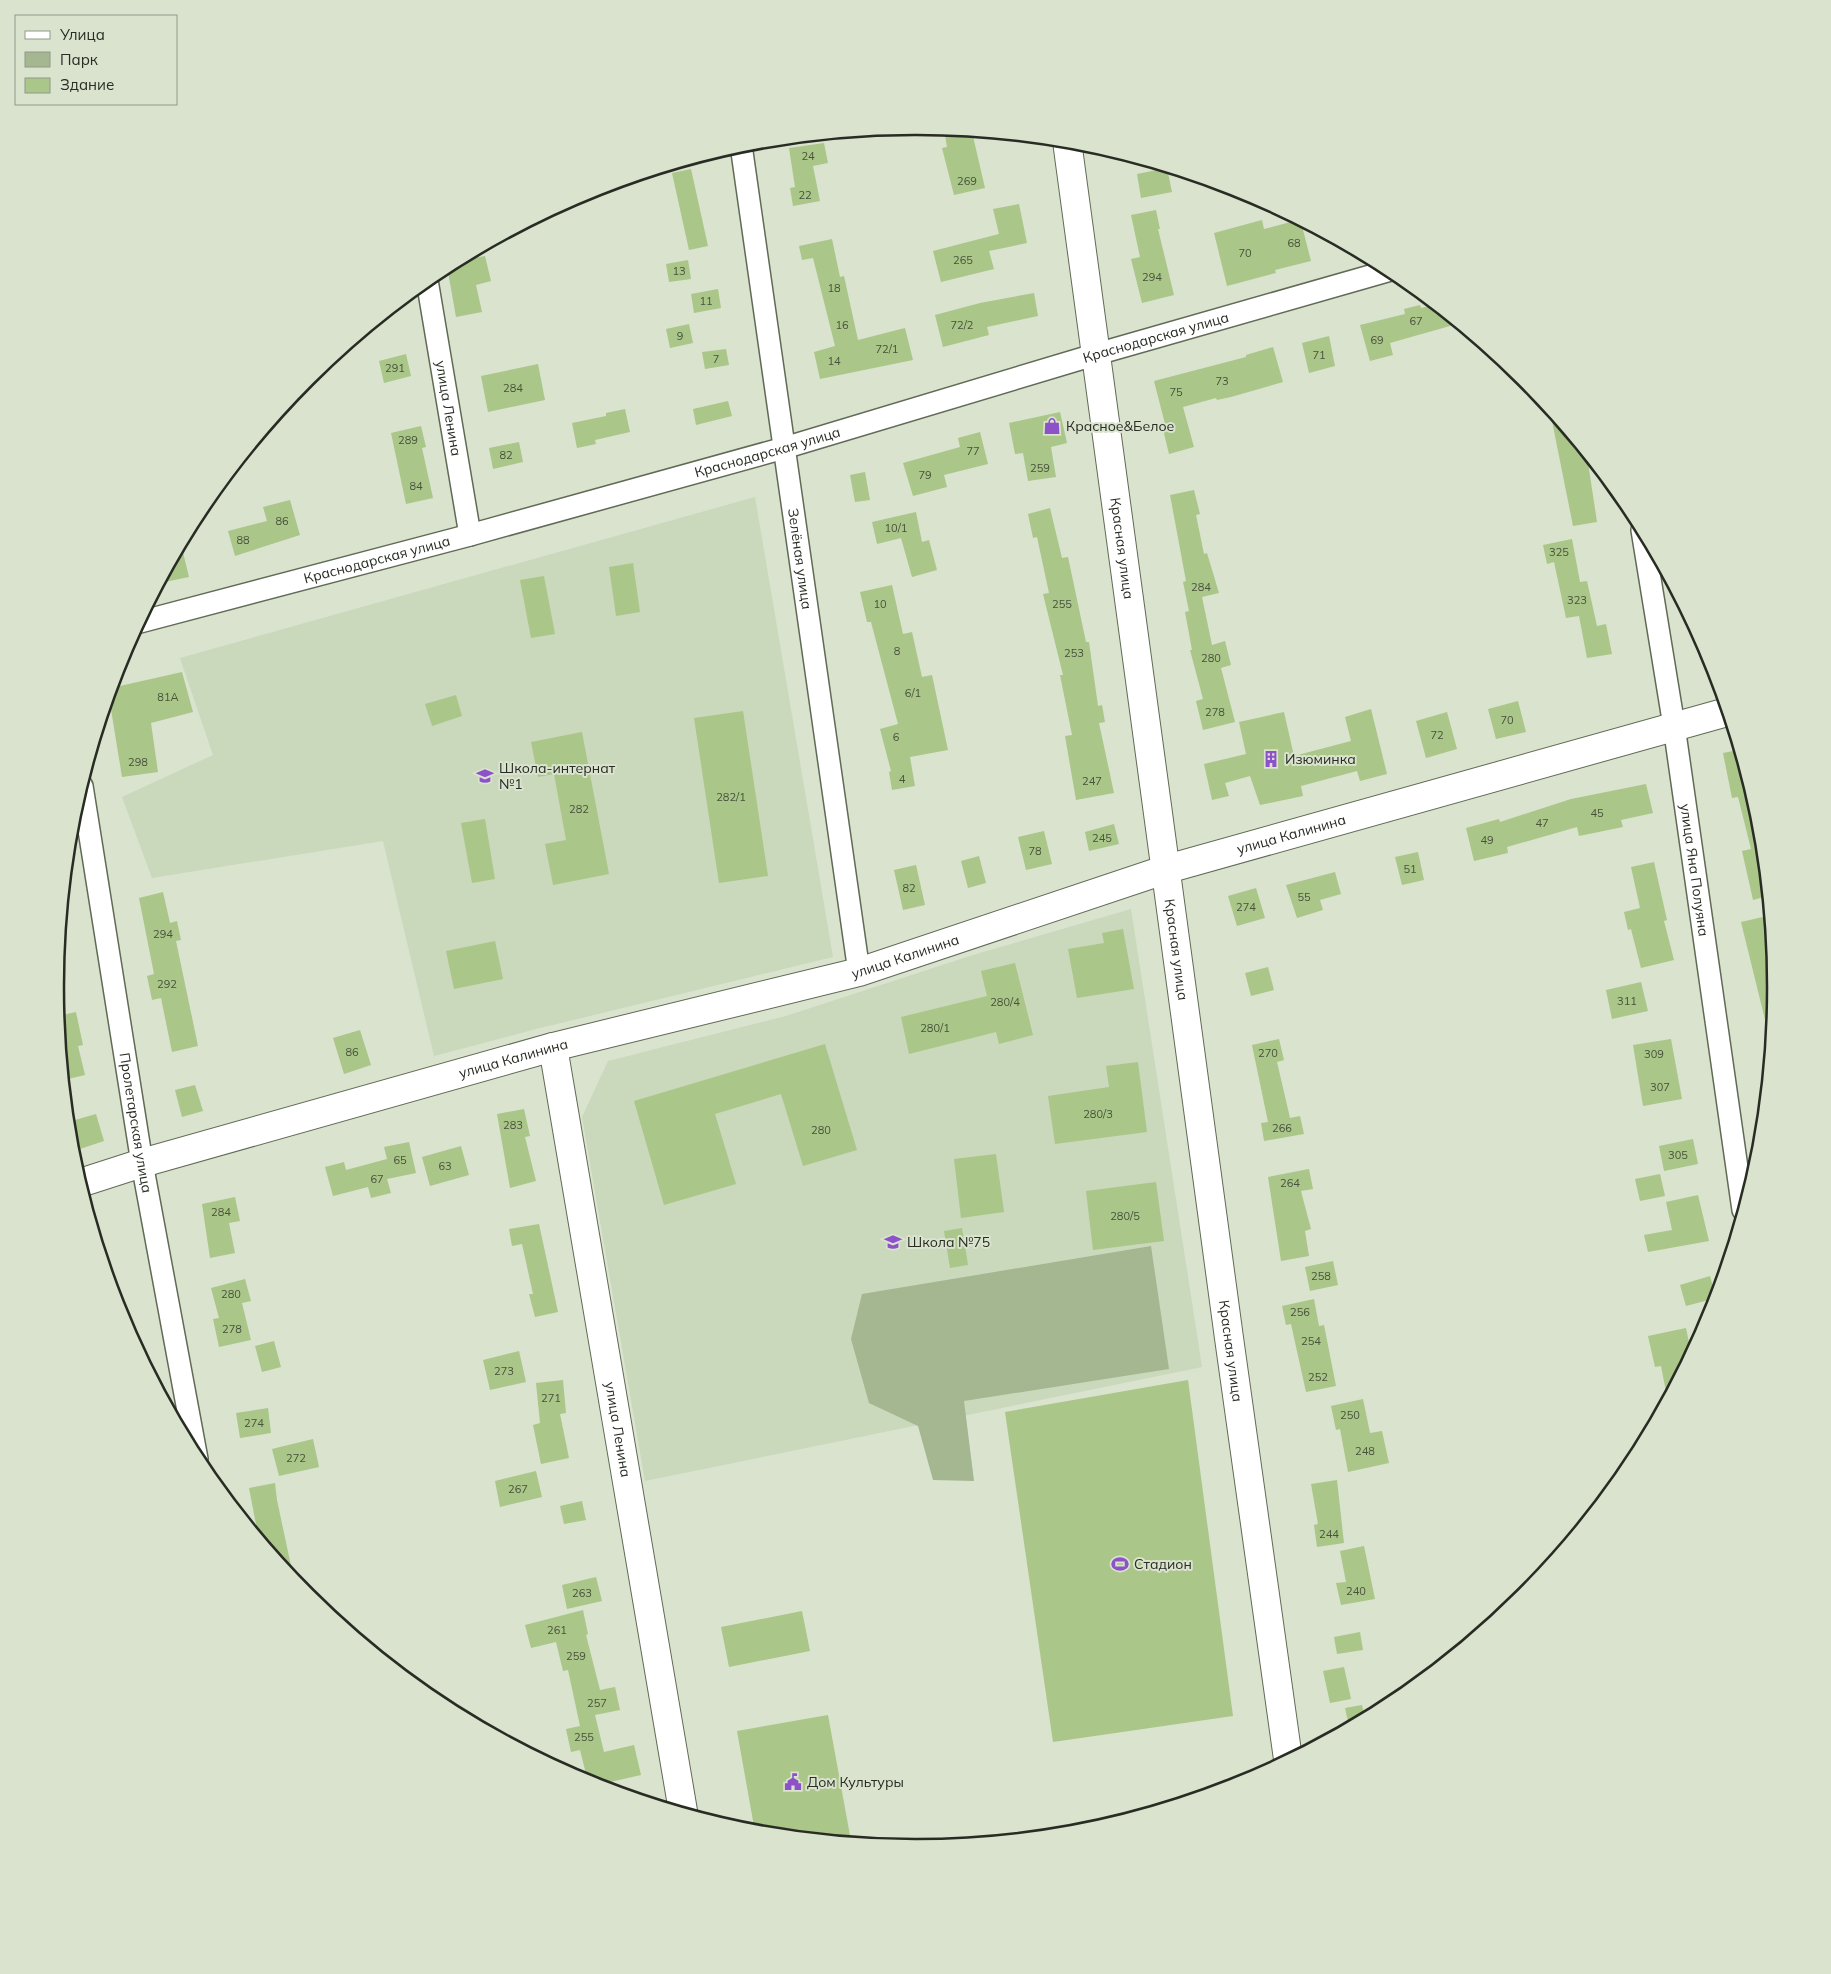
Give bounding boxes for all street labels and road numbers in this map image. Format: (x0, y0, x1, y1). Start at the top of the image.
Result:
street label: Краснодарская улица (1081, 308, 1231, 367)
street label: улица Ленина (432, 359, 466, 457)
street label: Краснодарская улица (692, 423, 842, 481)
street label: Красная улица (1106, 496, 1138, 600)
street label: Зелёная улица (784, 507, 816, 611)
street label: Краснодарская улица (302, 532, 452, 587)
street label: улица Яна Полуяна (1676, 802, 1713, 937)
street label: улица Калинина (1235, 810, 1348, 858)
street label: Красная улица (1161, 898, 1192, 1002)
street label: улица Калинина (850, 930, 961, 983)
street label: улица Калинина (457, 1035, 570, 1082)
street label: Пролетарская улица (116, 1051, 156, 1194)
street label: Красная улица (1215, 1299, 1247, 1403)
street label: улица Ленина (601, 1380, 635, 1479)

